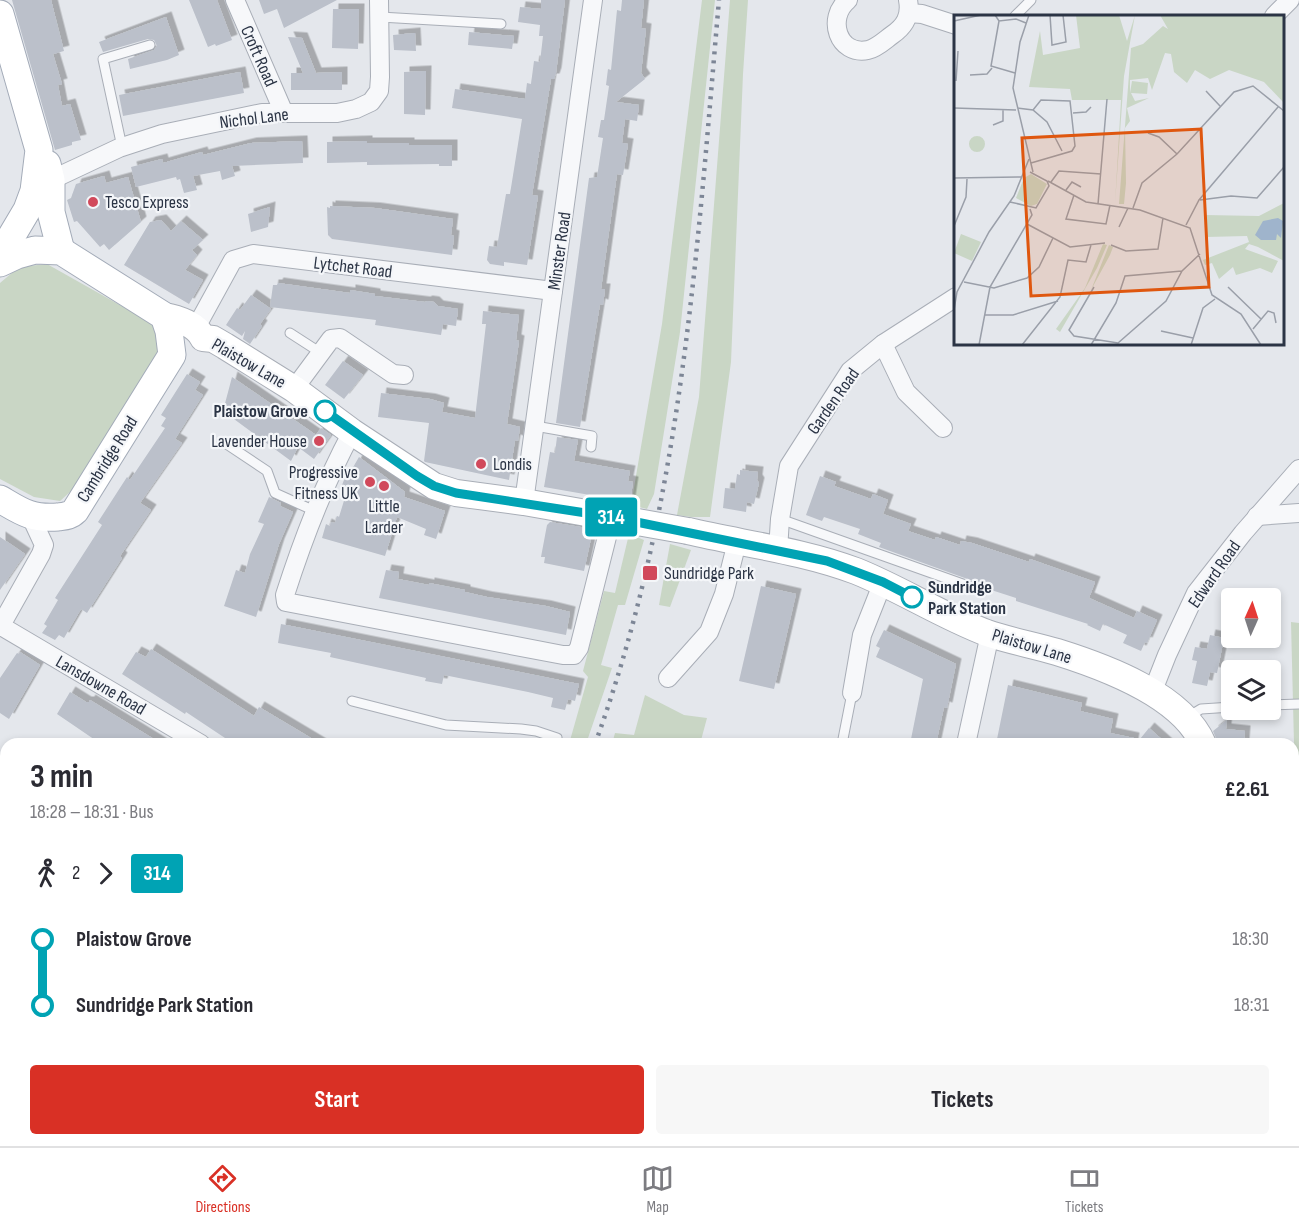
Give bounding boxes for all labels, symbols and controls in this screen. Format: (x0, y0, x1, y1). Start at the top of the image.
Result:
inset map (954, 15, 1284, 345)
street label: Croft Road (236, 22, 281, 90)
street label: Nichol Lane (218, 104, 290, 133)
place label: Tesco Express (105, 192, 189, 213)
marker: Tesco Express (86, 195, 100, 209)
street label: Minster Road (544, 211, 575, 292)
street label: Lytchet Road (312, 252, 393, 283)
street label: Plaistow Lane (208, 334, 289, 393)
street label: Garden Road (803, 364, 864, 438)
marker: Plaistow Grove (314, 400, 336, 422)
place label: Plaistow Grove (213, 401, 308, 422)
street label: Cambridge Road (73, 412, 142, 506)
place label: Lavender House (211, 431, 307, 452)
marker: Lavender House (312, 434, 326, 448)
place label: Londis (493, 454, 532, 475)
marker: Londis (474, 457, 488, 471)
place label: Progressive Fitness UK (289, 462, 359, 504)
marker: Progressive Fitness UK (363, 475, 377, 489)
marker: Little Larder (377, 479, 391, 493)
place label: Little Larder (365, 496, 403, 538)
line badge: 314 (576, 498, 646, 536)
text: 314 (597, 505, 625, 530)
street label: Edward Road (1184, 537, 1245, 612)
place label: Sundridge Park (664, 563, 754, 584)
marker: Sundridge Park (641, 564, 659, 582)
place label: Sundridge Park Station (928, 577, 1006, 619)
marker: Sundridge Park Station (901, 586, 923, 608)
north arrow (1221, 588, 1281, 648)
map controls (1221, 588, 1281, 720)
street label: Plaistow Lane (990, 624, 1074, 668)
street label: Lansdowne Road (52, 651, 150, 720)
button: layers (1221, 660, 1281, 720)
text: 3 min (30, 757, 93, 797)
text: £2.61 (1225, 776, 1269, 803)
text: 18:28 – 18:31 · Bus (30, 800, 154, 824)
icon: walk (30, 857, 63, 890)
icon: forward (89, 857, 122, 890)
text: 2 (72, 861, 80, 885)
text: 314 (143, 861, 171, 886)
text: Plaistow Grove (76, 926, 192, 953)
text: 18:30 (1232, 927, 1269, 951)
text: Sundridge Park Station (76, 992, 253, 1019)
text: 18:31 (1234, 993, 1269, 1017)
button: Start (30, 1065, 644, 1134)
button: Tickets (656, 1065, 1269, 1134)
tab: Directions (195, 1162, 250, 1217)
tab: Map (641, 1162, 674, 1217)
tab: Tickets (1065, 1162, 1104, 1217)

